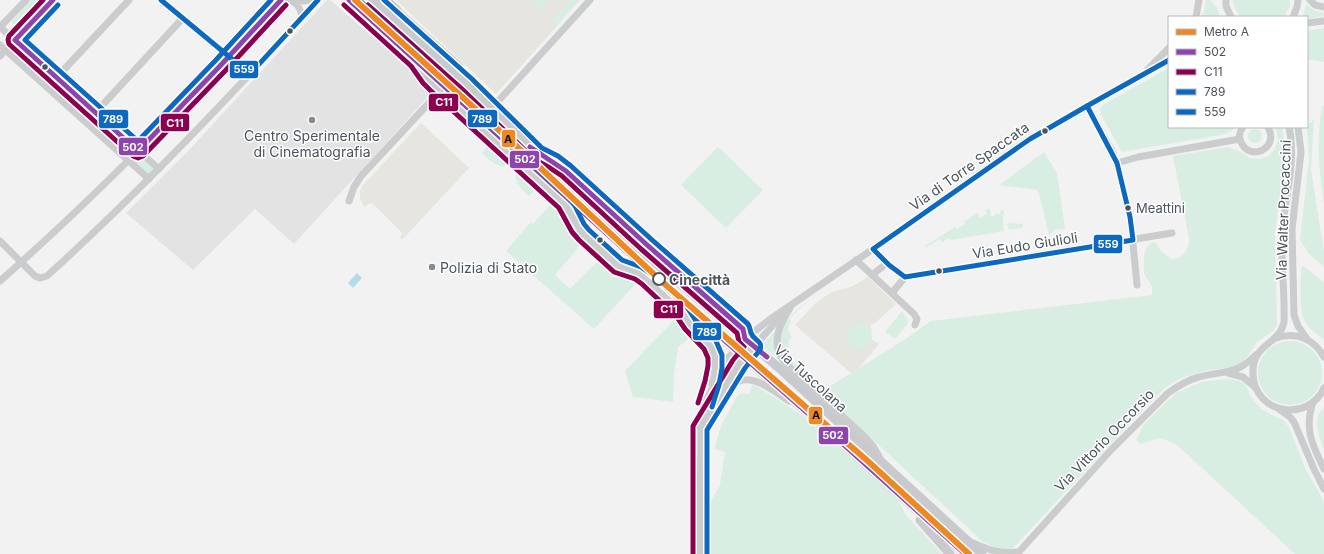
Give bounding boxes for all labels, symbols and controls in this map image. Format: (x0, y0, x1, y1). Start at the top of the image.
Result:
legend (1168, 16, 1308, 128)
text: Metro A (1204, 24, 1249, 39)
unlabelled marker (285, 26, 295, 36)
text: 502 (1204, 44, 1226, 59)
line badge: 559 (229, 60, 259, 79)
unlabelled marker (40, 62, 50, 72)
text: 559 (233, 62, 255, 76)
text: C11 (1204, 64, 1223, 79)
text: 789 (1204, 84, 1226, 99)
line badge: C11 (428, 93, 459, 112)
text: C11 (435, 95, 453, 109)
text: 559 (1204, 104, 1226, 119)
line badge: 789 (98, 109, 129, 129)
line badge: 789 (467, 109, 498, 128)
text: 789 (103, 112, 123, 126)
text: 789 (472, 112, 492, 126)
line badge: C11 (160, 113, 190, 132)
marker: Centro Sperimentale di Cinematografia (307, 115, 317, 125)
text: C11 (166, 116, 184, 130)
street label: Via di Torre Spaccata (906, 118, 1032, 214)
unlabelled marker (1040, 126, 1050, 136)
place label: Centro Sperimentale di Cinematografia (244, 127, 380, 160)
line badge: A (501, 129, 516, 148)
text: A (504, 132, 512, 146)
line badge: 502 (118, 137, 148, 156)
street label: Via Walter Procaccini (1272, 139, 1294, 281)
text: 502 (122, 140, 144, 154)
line badge: 502 (509, 150, 540, 169)
text: 502 (514, 152, 536, 166)
place label: Meattini (1136, 200, 1185, 216)
marker: Meattini (1123, 203, 1133, 213)
street label: Via Eudo Giulioli (971, 228, 1079, 262)
line badge: 559 (1093, 234, 1123, 254)
unlabelled marker (595, 235, 605, 245)
text: 559 (1097, 237, 1119, 251)
place label: Polizia di Stato (440, 259, 537, 276)
marker: Polizia di Stato (427, 262, 437, 272)
unlabelled marker (934, 266, 944, 276)
place label: Cinecittà (669, 271, 730, 288)
marker: Cinecittà (652, 272, 666, 286)
line badge: C11 (653, 300, 684, 319)
text: C11 (660, 302, 678, 316)
line badge: 789 (692, 322, 722, 341)
text: 789 (697, 325, 717, 339)
street label: Via Tuscolana (771, 341, 851, 415)
street label: Via Vittorio Occorsio (1051, 385, 1157, 495)
line badge: A (808, 406, 823, 425)
text: A (812, 408, 820, 422)
line badge: 502 (818, 426, 849, 445)
text: 502 (822, 428, 844, 442)

